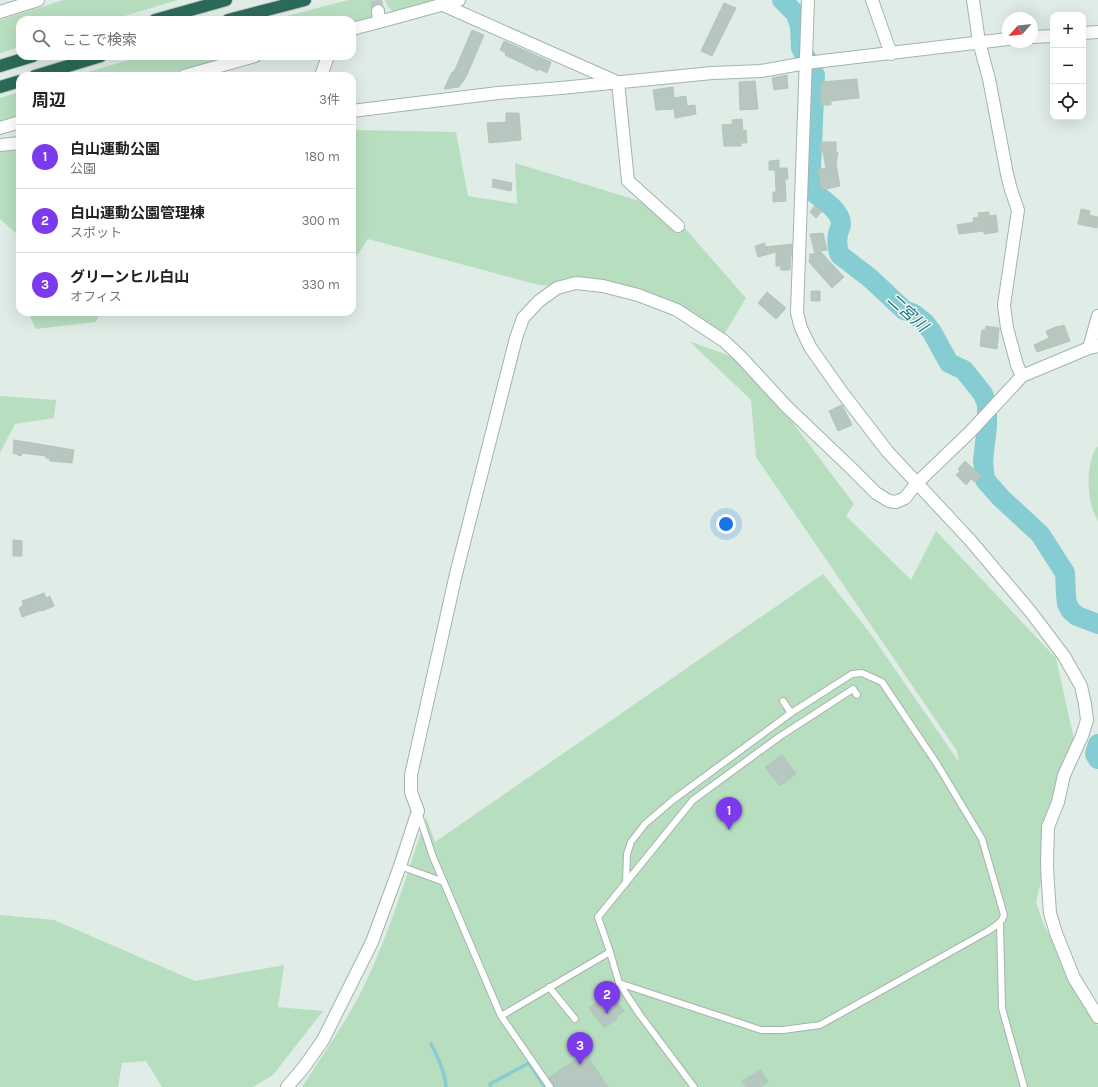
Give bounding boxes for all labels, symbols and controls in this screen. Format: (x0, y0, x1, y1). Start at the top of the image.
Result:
north arrow (1002, 12, 1038, 48)
map controls (1050, 12, 1086, 120)
button: + (1050, 12, 1086, 48)
search box (16, 16, 356, 60)
icon: search (30, 27, 52, 49)
text: ここで検索 (62, 31, 137, 49)
button: − (1050, 48, 1086, 84)
button: locate (1050, 84, 1086, 120)
text: 周辺 (32, 90, 66, 110)
text: 3件 (319, 92, 340, 107)
text: 白山運動公園 (70, 140, 160, 158)
text: 1 (43, 149, 47, 164)
text: 180 m (305, 149, 340, 164)
text: 公園 (70, 161, 96, 176)
text: 白山運動公園管理棟 (70, 204, 205, 222)
text: 2 (41, 213, 49, 228)
text: 300 m (302, 213, 340, 228)
text: スポット (70, 225, 122, 240)
text: グリーンヒル白山 (70, 268, 189, 286)
text: 3 (41, 277, 49, 292)
text: 330 m (302, 277, 340, 292)
text: オフィス (70, 289, 122, 304)
water label: 二宮川 (883, 289, 933, 337)
your location (716, 514, 736, 534)
pin: 1 (716, 797, 742, 830)
pin: 2 (594, 981, 620, 1014)
pin: 3 (567, 1032, 593, 1065)

